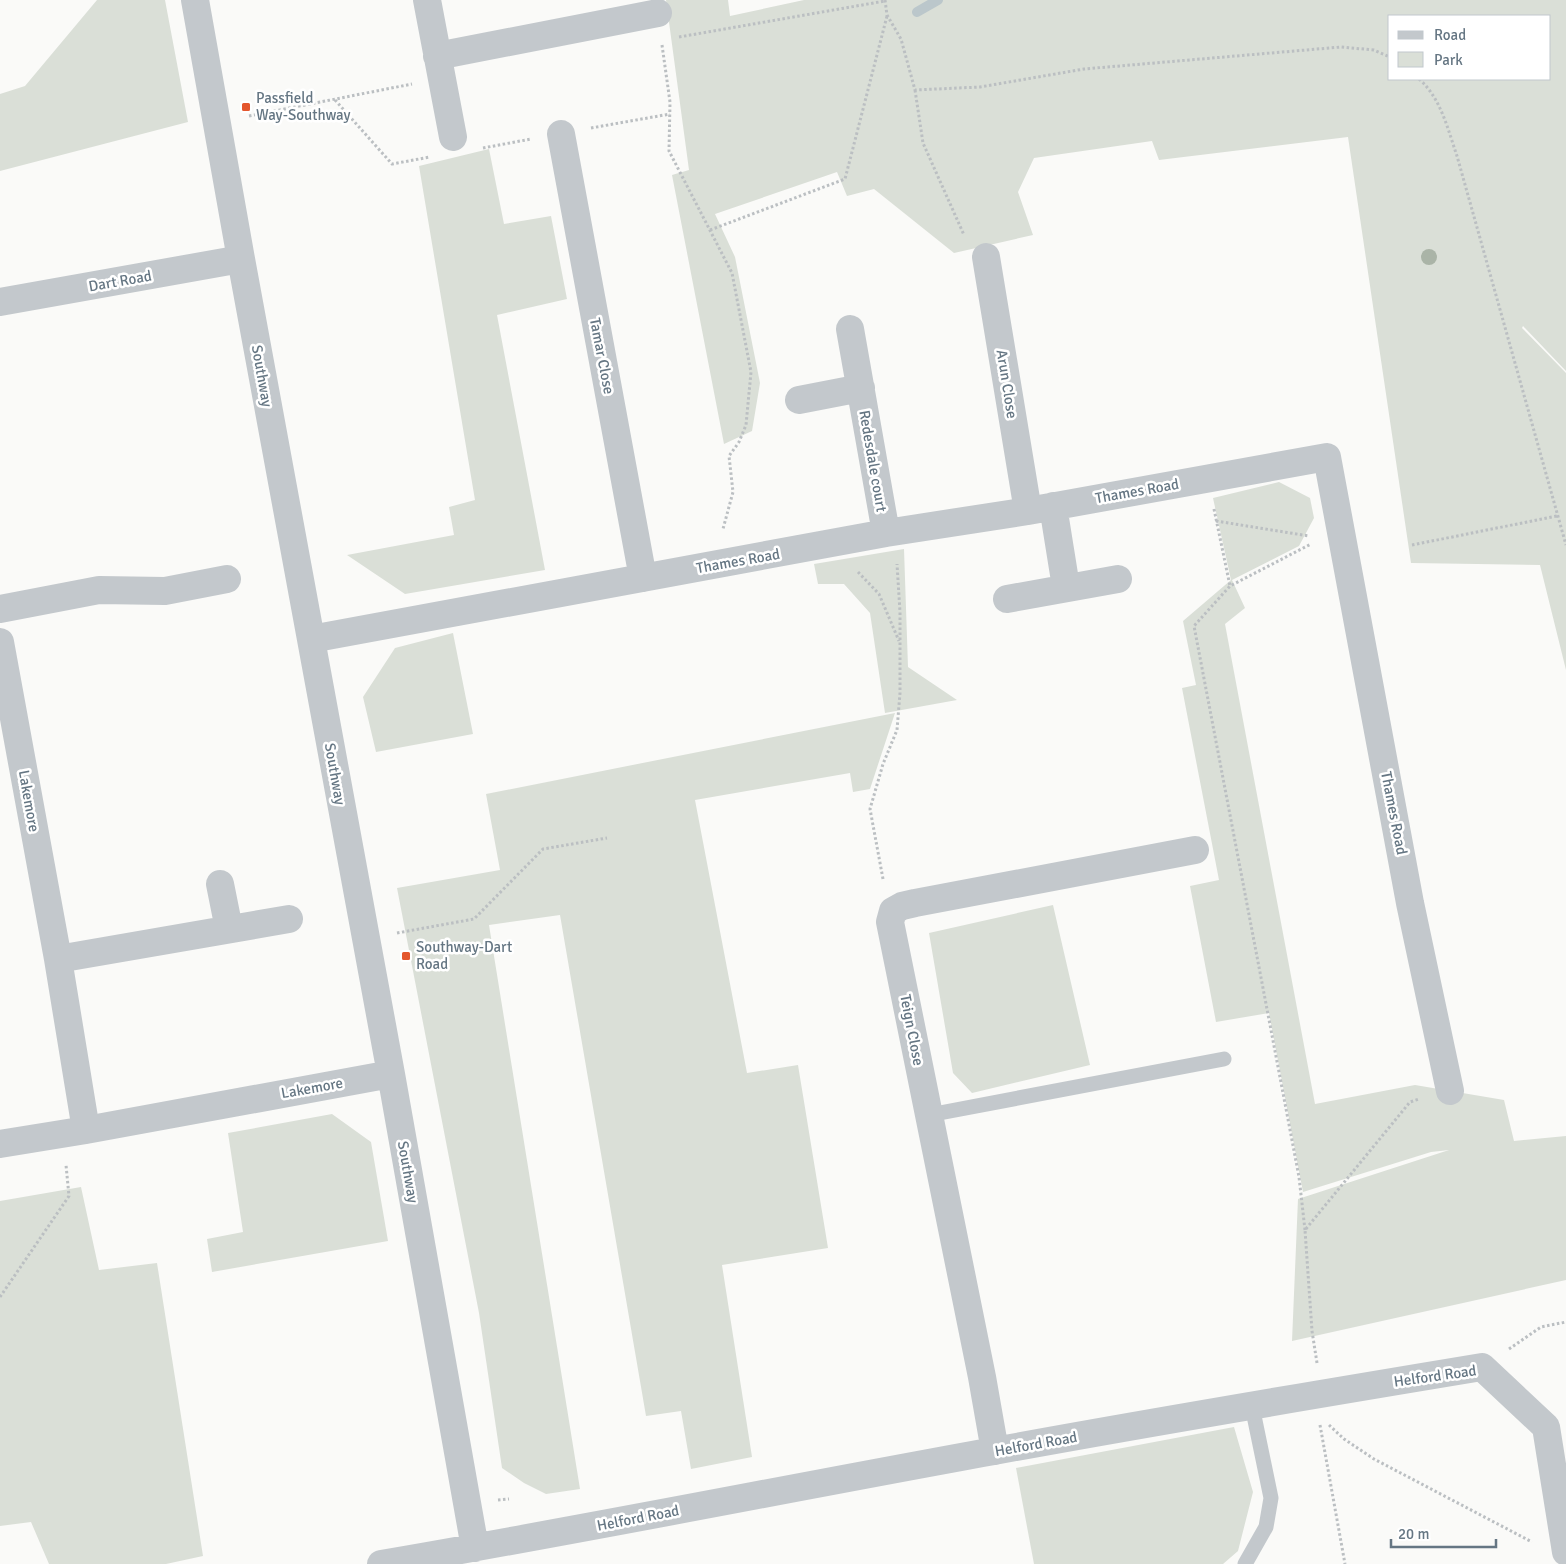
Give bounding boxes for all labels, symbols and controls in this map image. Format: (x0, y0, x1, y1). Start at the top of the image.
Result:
legend (1388, 15, 1551, 80)
text: Road (1434, 26, 1466, 44)
text: Park (1434, 51, 1463, 69)
place label: Passfield Way-Southway (256, 89, 351, 124)
marker: Passfield Way-Southway (240, 101, 252, 113)
street label: Dart Road (87, 267, 153, 295)
street label: Tamar Close (586, 316, 618, 396)
street label: Southway (248, 344, 276, 408)
street label: Arun Close (993, 348, 1021, 420)
street label: Redesdale court (855, 409, 891, 513)
street label: Thames Road (1094, 475, 1180, 507)
street label: Thames Road (695, 545, 781, 577)
street label: Southway (321, 742, 349, 806)
street label: Lakemore (15, 769, 43, 833)
street label: Thames Road (1377, 770, 1411, 856)
place label: Southway-Dart Road (416, 938, 512, 973)
marker: Southway-Dart Road (400, 950, 412, 962)
street label: Teign Close (896, 993, 928, 1067)
street label: Lakemore (280, 1074, 344, 1102)
street label: Southway (394, 1140, 422, 1204)
street label: Helford Road (1392, 1361, 1478, 1391)
street label: Helford Road (993, 1428, 1079, 1460)
street label: Helford Road (595, 1501, 681, 1535)
scale bar (1391, 1516, 1496, 1548)
text: 20 m (1398, 1525, 1429, 1543)

